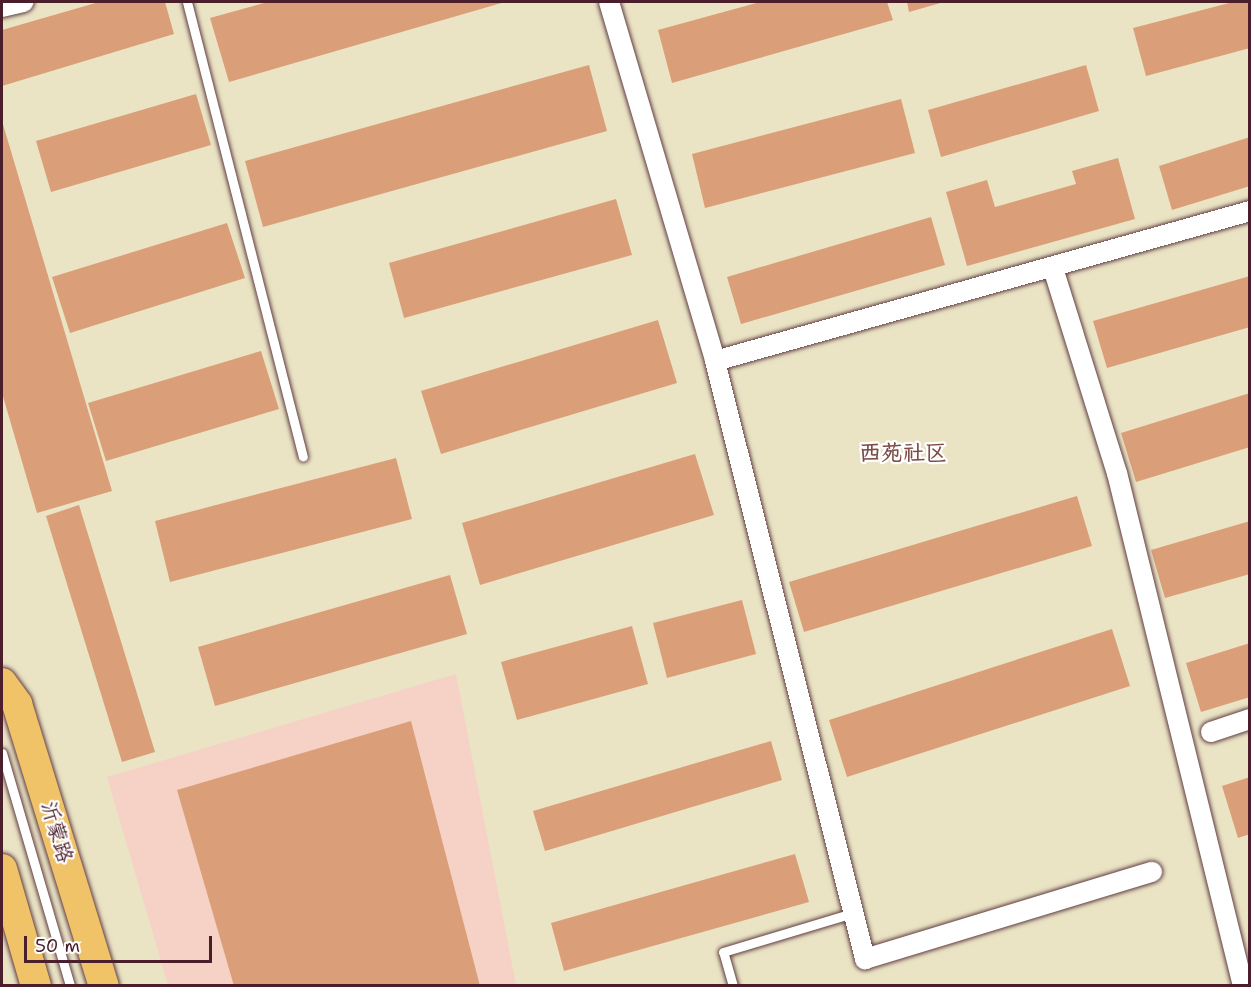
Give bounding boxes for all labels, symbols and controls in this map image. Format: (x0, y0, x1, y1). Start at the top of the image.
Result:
district label: 西苑社区 (859, 440, 947, 466)
street label: 沂蒙路 (36, 798, 78, 866)
scale bar (27, 924, 214, 962)
text: 50 m (35, 934, 80, 958)

